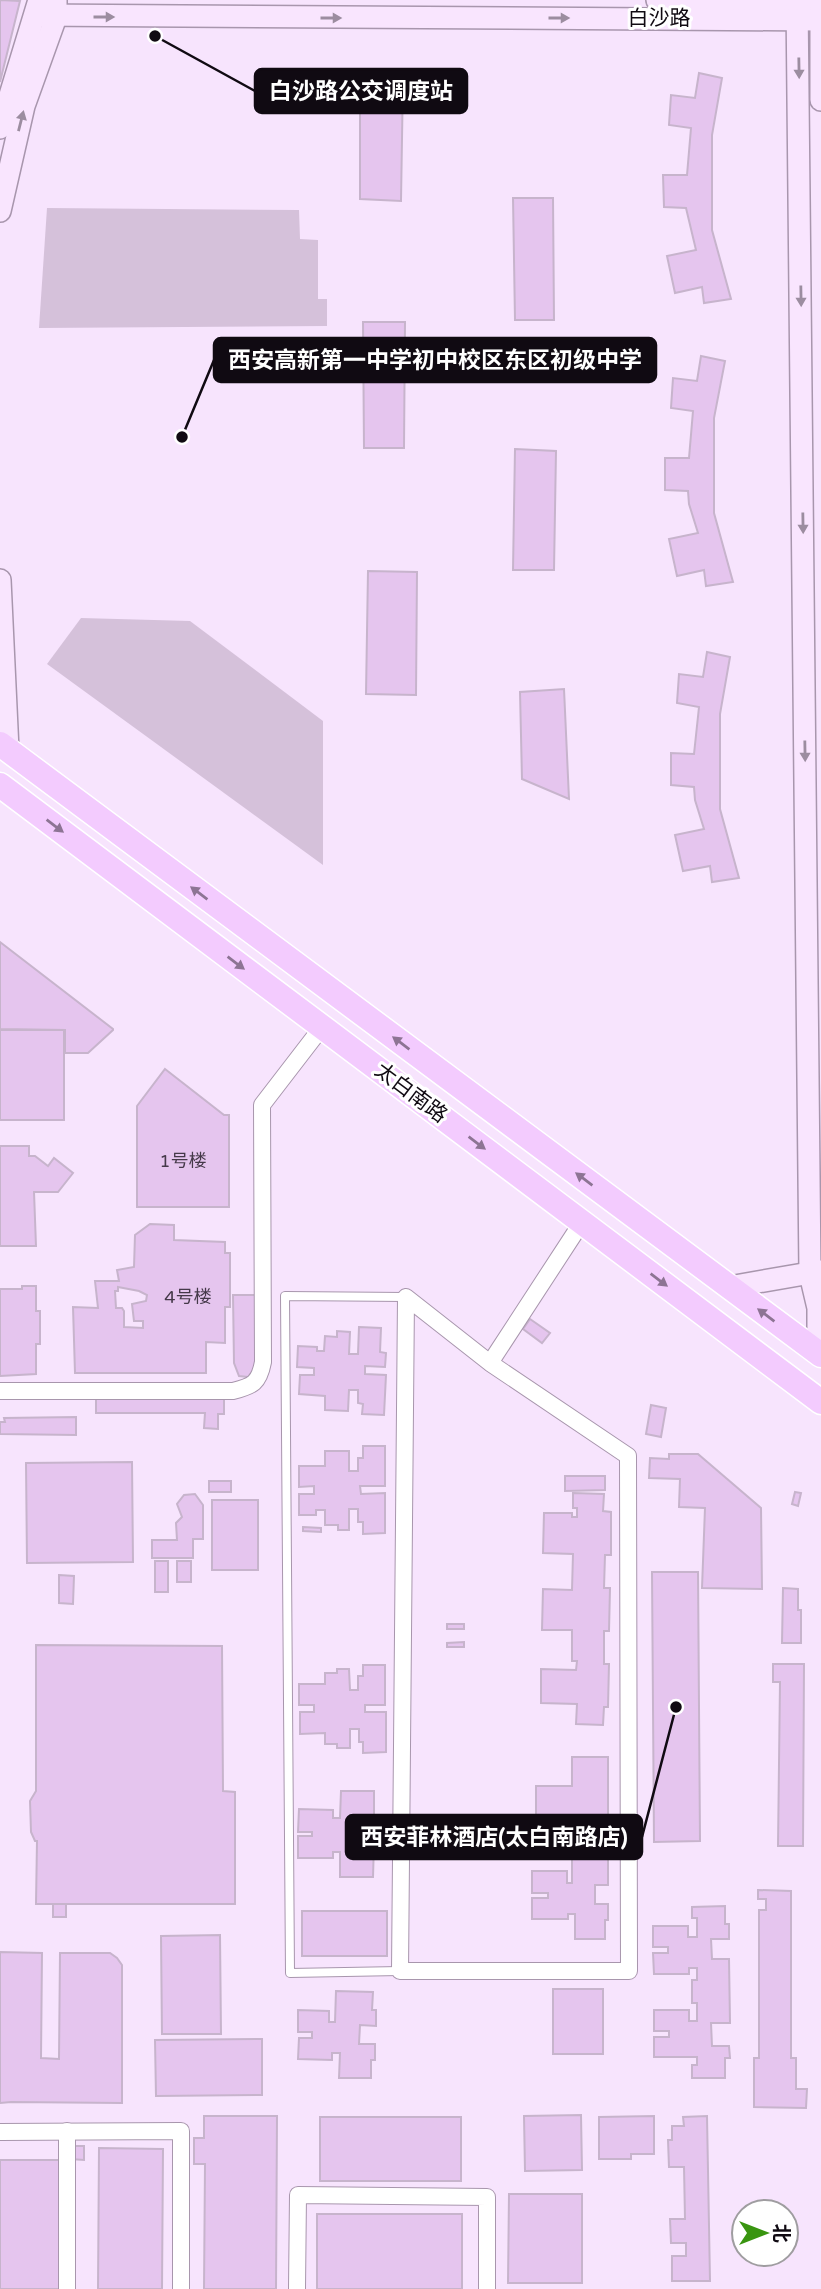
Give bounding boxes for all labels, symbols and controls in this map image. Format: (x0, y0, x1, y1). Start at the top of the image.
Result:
street label: 白沙路 (628, 6, 691, 31)
one-way arrow (93, 11, 115, 23)
one-way arrow (320, 12, 342, 24)
one-way arrow (548, 12, 570, 24)
one-way arrow (793, 57, 805, 79)
callout: 白沙路公交调度站 (255, 69, 467, 113)
text: 白沙路公交调度站 (269, 78, 453, 106)
one-way arrow (16, 110, 26, 131)
one-way arrow (795, 285, 807, 307)
callout: 西安高新第一中学初中校区东区初级中学 (214, 338, 656, 382)
text: 西安高新第一中学初中校区东区初级中学 (228, 347, 642, 375)
one-way arrow (797, 512, 809, 534)
one-way arrow (799, 740, 811, 762)
one-way arrow (45, 819, 64, 833)
one-way arrow (190, 886, 208, 900)
one-way arrow (227, 955, 245, 970)
one-way arrow (392, 1036, 410, 1050)
street label: 太白南路 (370, 1058, 452, 1128)
one-way arrow (468, 1136, 486, 1150)
house number: 1号楼 (159, 1150, 207, 1172)
one-way arrow (574, 1172, 593, 1186)
one-way arrow (650, 1273, 668, 1287)
house number: 4号楼 (164, 1286, 212, 1308)
one-way arrow (757, 1308, 775, 1322)
callout: 西安菲林酒店(太白南路店) (346, 1815, 642, 1859)
text: 西安菲林酒店(太白南路店) (360, 1824, 628, 1852)
north arrow (730, 2198, 800, 2268)
text: 北 (770, 2223, 792, 2243)

